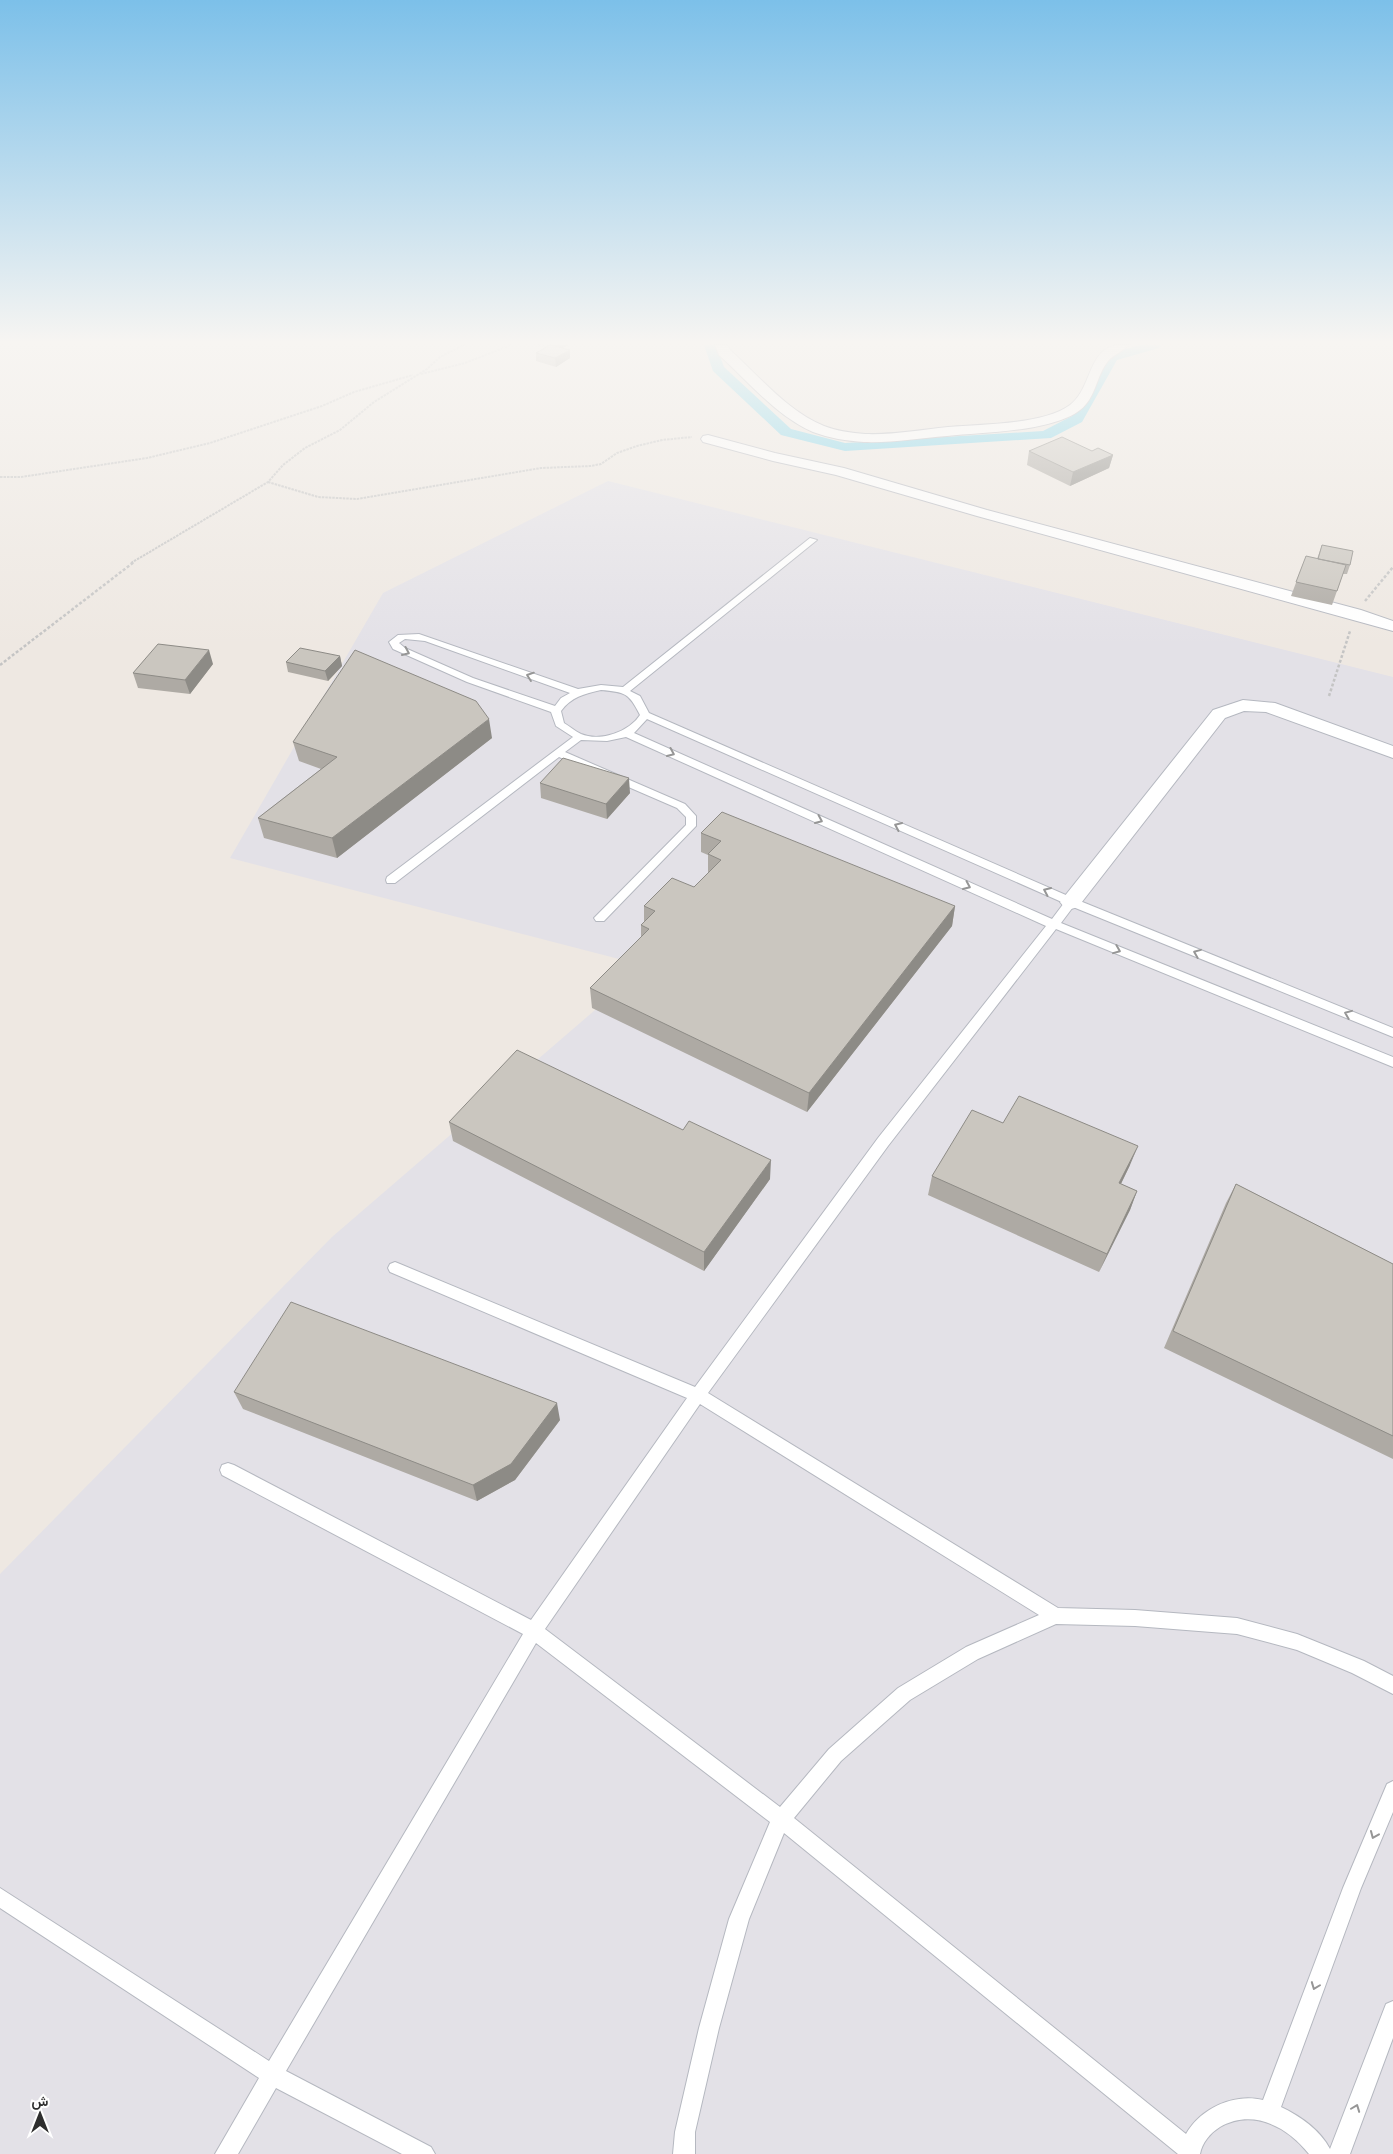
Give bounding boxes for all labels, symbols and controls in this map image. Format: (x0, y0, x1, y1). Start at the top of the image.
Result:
one-way arrow (401, 646, 410, 656)
one-way arrow (526, 672, 535, 682)
one-way arrow (666, 747, 675, 758)
one-way arrow (814, 813, 823, 824)
one-way arrow (894, 822, 903, 833)
one-way arrow (962, 880, 971, 890)
one-way arrow (1043, 887, 1052, 898)
one-way arrow (1112, 944, 1121, 954)
one-way arrow (1193, 949, 1202, 959)
one-way arrow (1344, 1010, 1353, 1020)
one-way arrow (1370, 1830, 1381, 1839)
one-way arrow (1311, 1982, 1321, 1990)
north arrow (15, 2089, 65, 2139)
text: ش (32, 2091, 49, 2110)
one-way arrow (1350, 2105, 1360, 2113)

